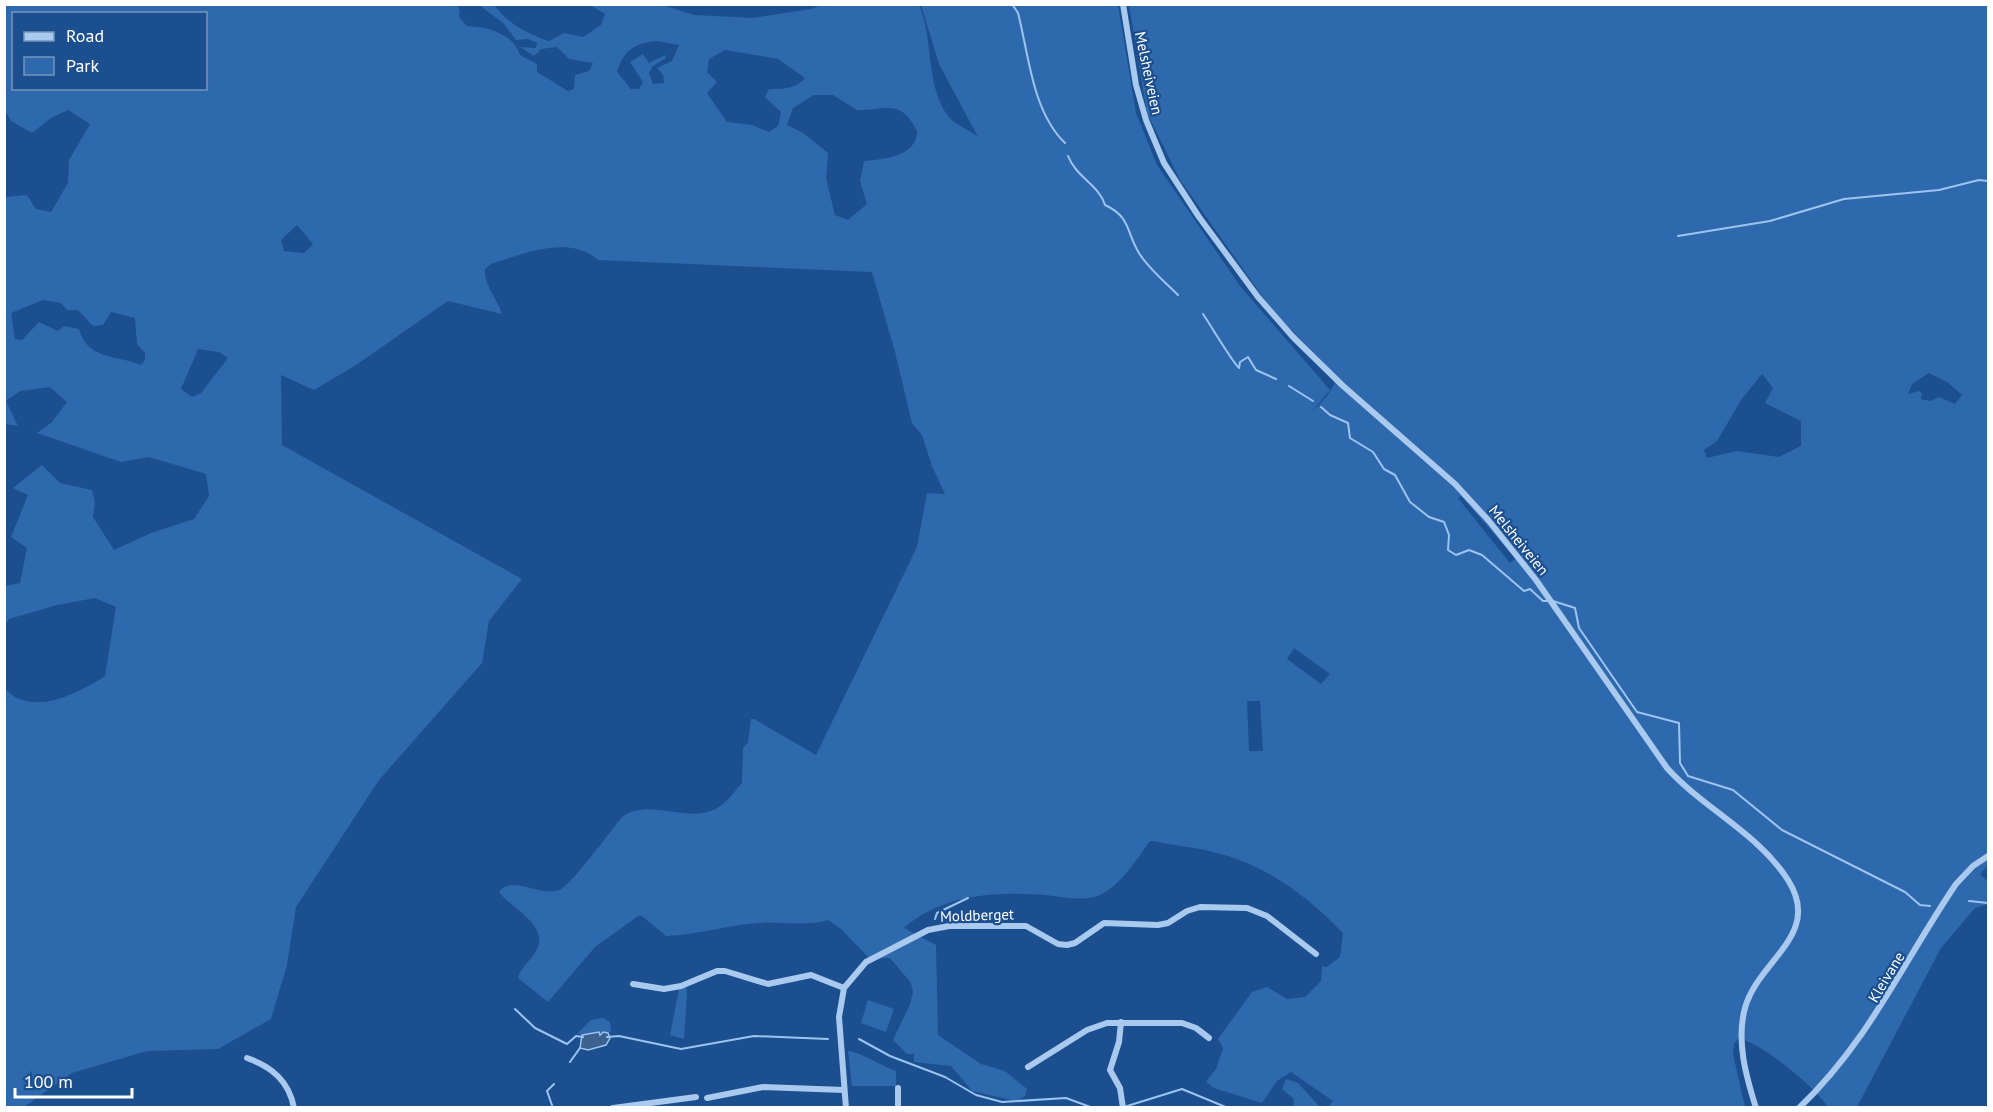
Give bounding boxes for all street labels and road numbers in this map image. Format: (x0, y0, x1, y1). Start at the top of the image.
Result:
street label: Melsheiveien (1131, 30, 1167, 116)
street label: Melsheiveien (1485, 501, 1553, 579)
street label: Moldberget (940, 904, 1014, 926)
street label: Kleivane (1864, 948, 1908, 1006)

